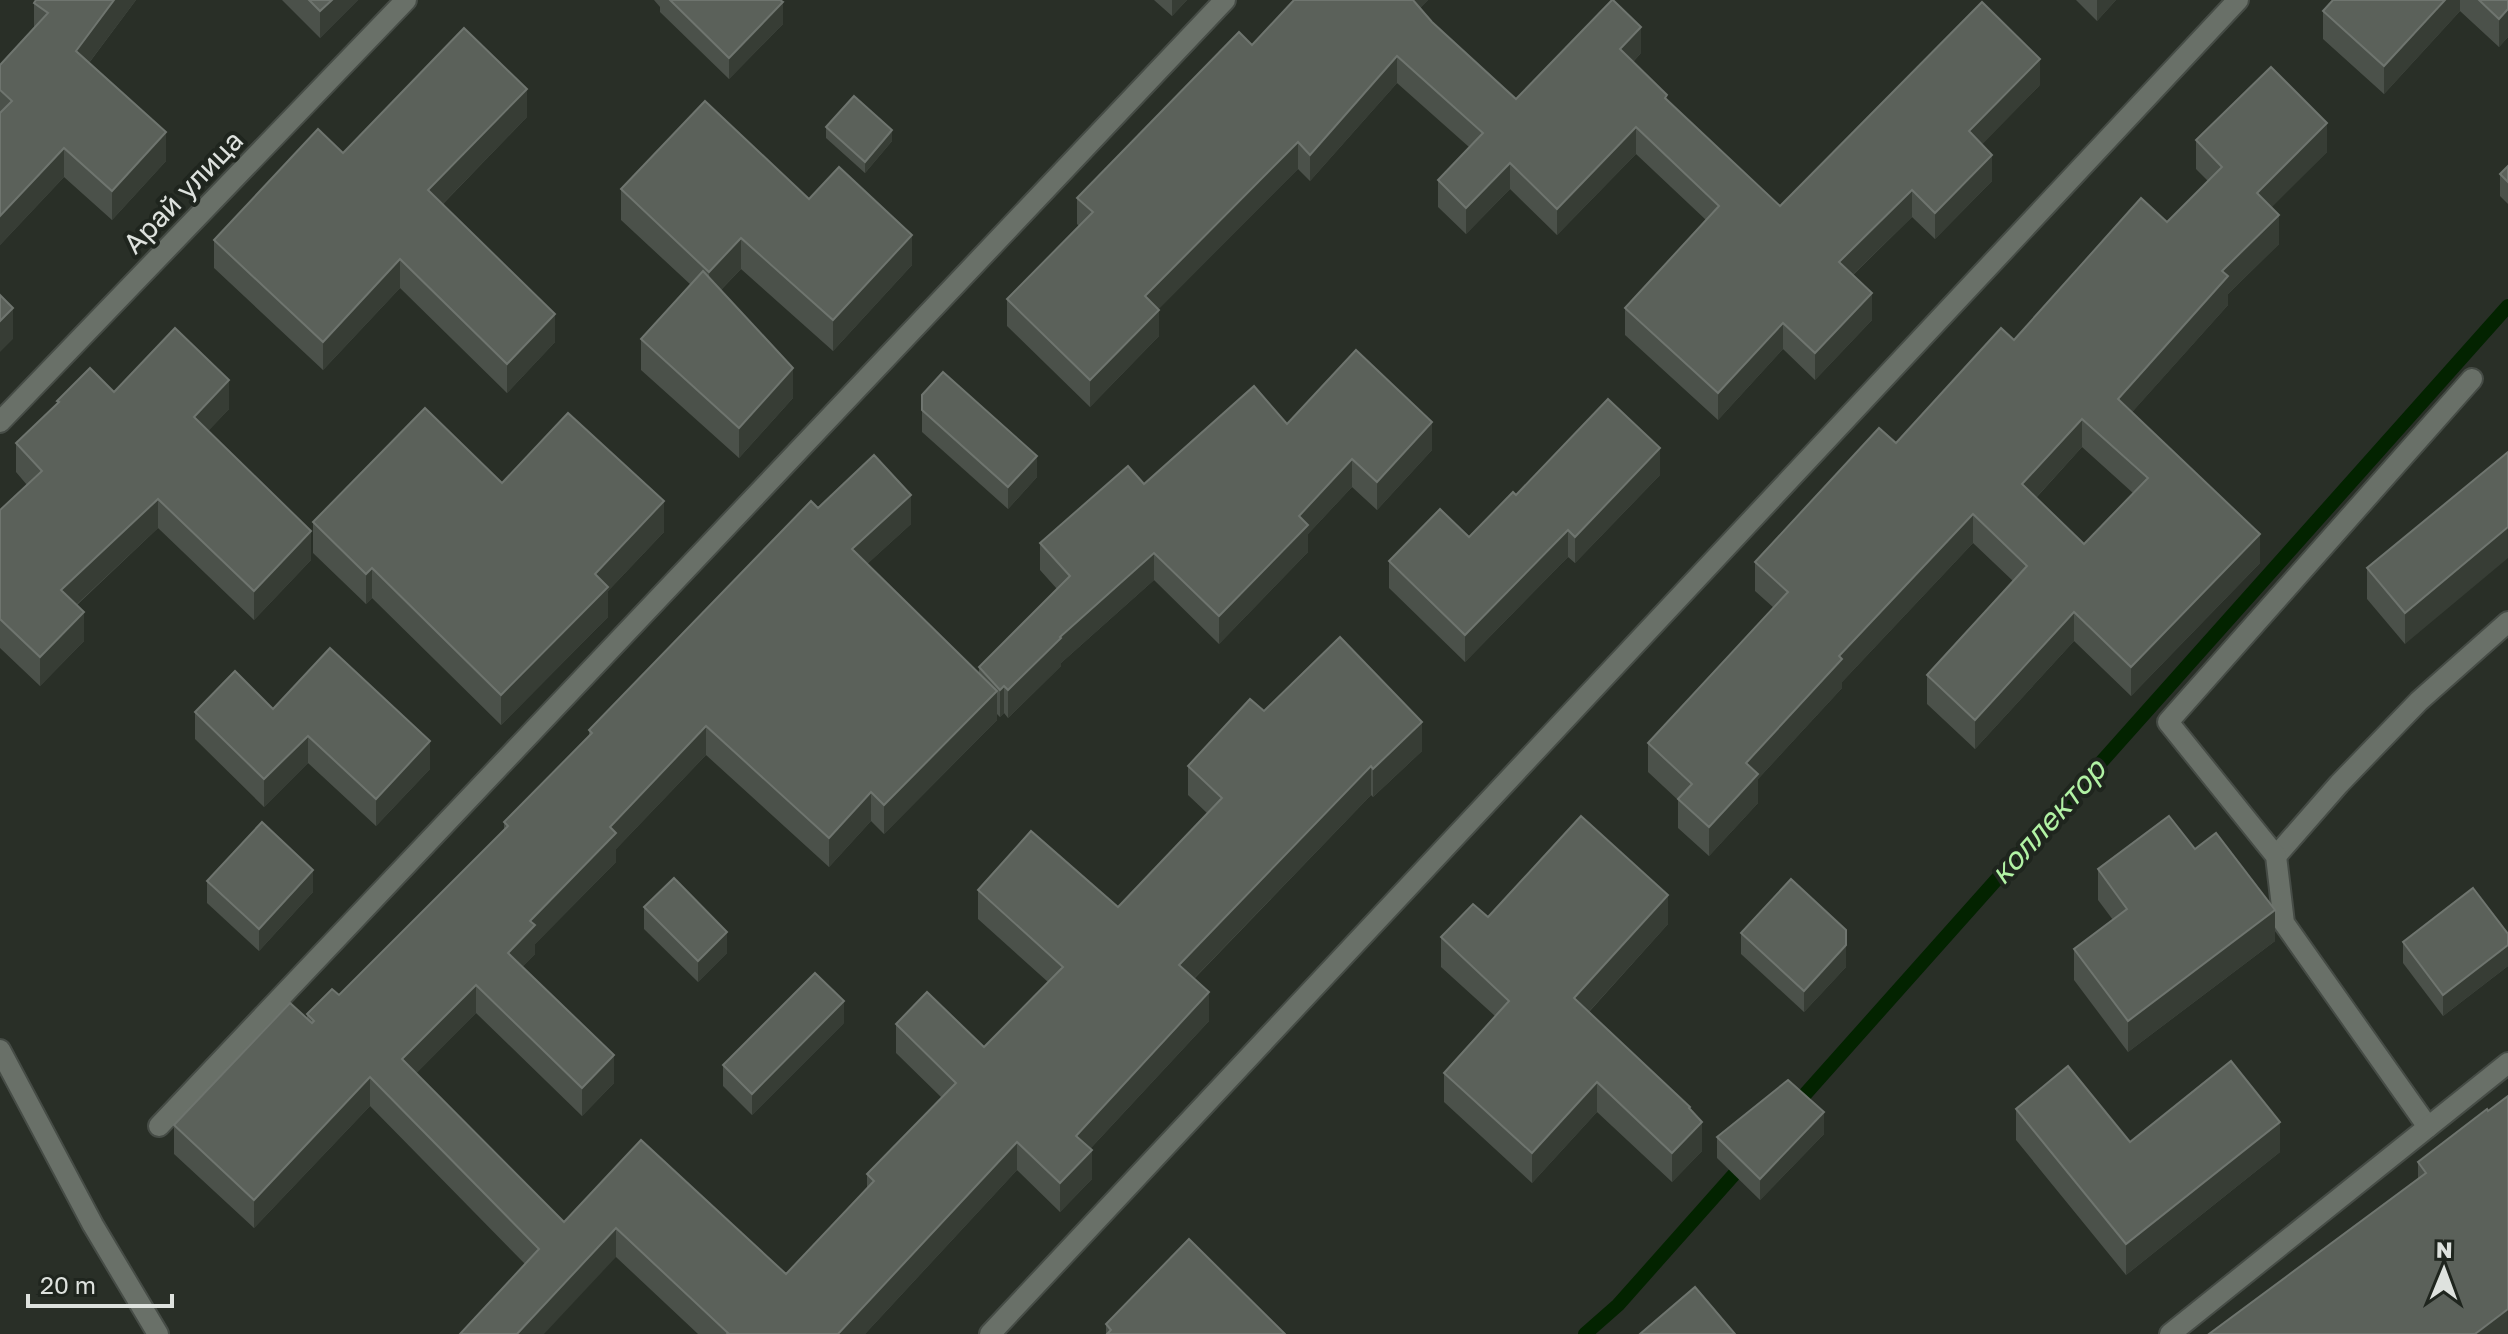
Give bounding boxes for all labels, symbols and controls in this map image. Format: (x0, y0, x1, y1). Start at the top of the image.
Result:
street label: Арай улица (116, 123, 249, 260)
water label: коллектор (1982, 750, 2114, 891)
north arrow (2404, 1230, 2484, 1310)
text: N (2436, 1236, 2453, 1263)
scale bar (28, 1258, 172, 1308)
text: 20 m (40, 1270, 96, 1299)

